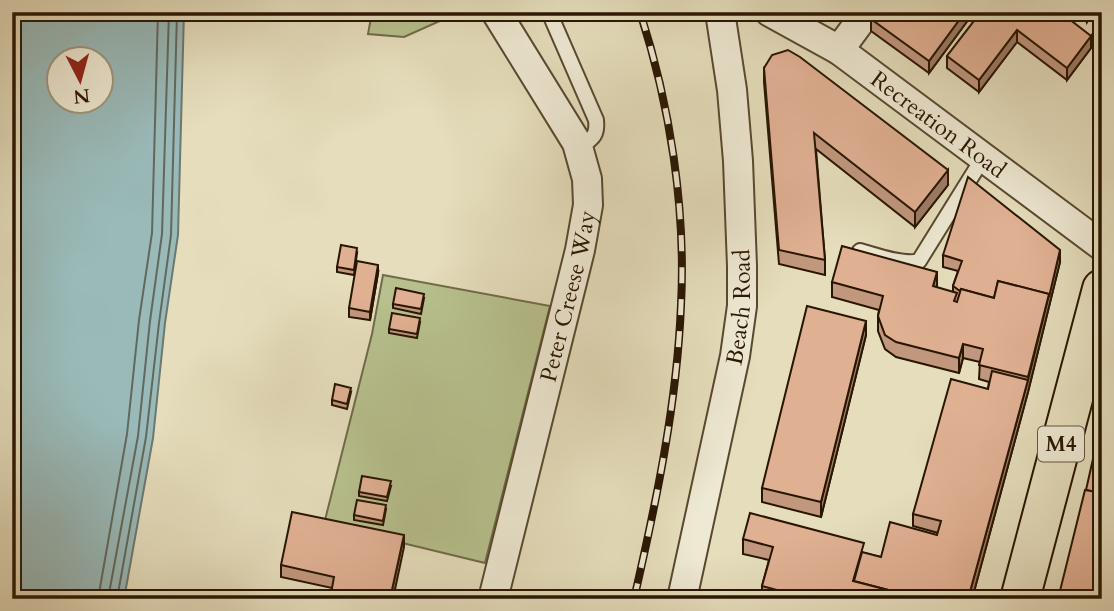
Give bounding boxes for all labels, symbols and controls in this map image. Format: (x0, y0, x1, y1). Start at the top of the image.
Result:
north arrow (46, 46, 116, 116)
street label: Recreation Road (865, 63, 1013, 185)
text: N (72, 82, 91, 110)
street label: Peter Creese Way (532, 208, 602, 385)
street label: Beach Road (718, 248, 758, 368)
road number: M4 (1038, 426, 1084, 462)

